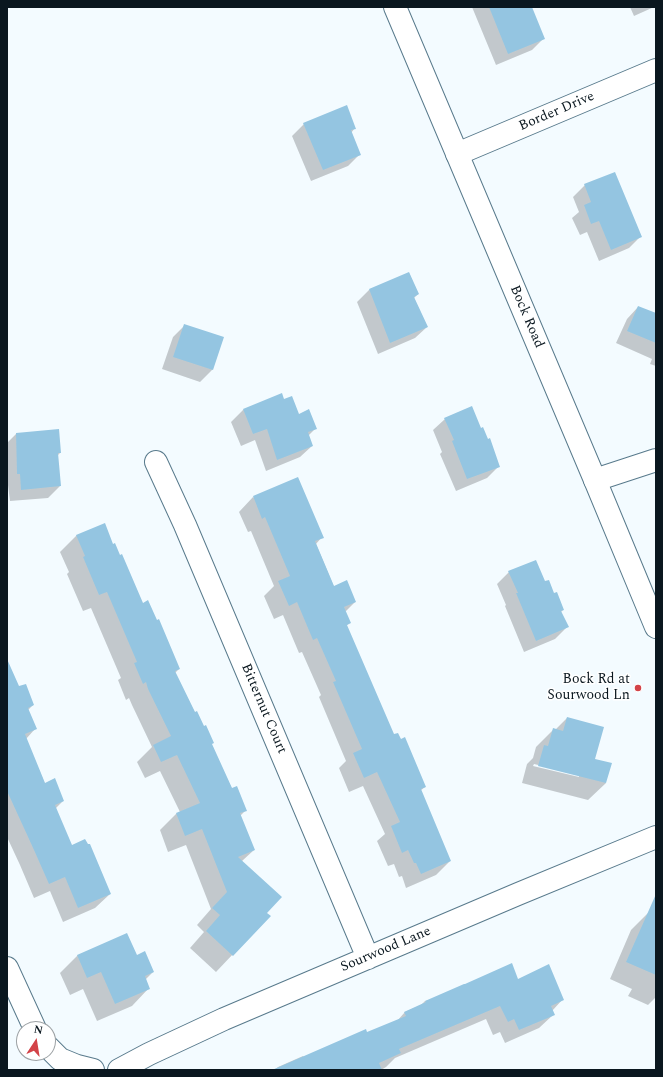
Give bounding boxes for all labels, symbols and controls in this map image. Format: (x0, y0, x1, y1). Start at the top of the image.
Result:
street label: Border Drive (517, 89, 597, 135)
street label: Bock Road (505, 283, 547, 351)
street label: Bitternut Court (236, 661, 290, 757)
place label: Bock Rd at Sourwood Ln (547, 672, 630, 704)
marker: Bock Rd at Sourwood Ln (633, 683, 643, 693)
street label: Sourwood Lane (338, 923, 434, 977)
north arrow (16, 1021, 56, 1061)
text: N (32, 1021, 45, 1039)

